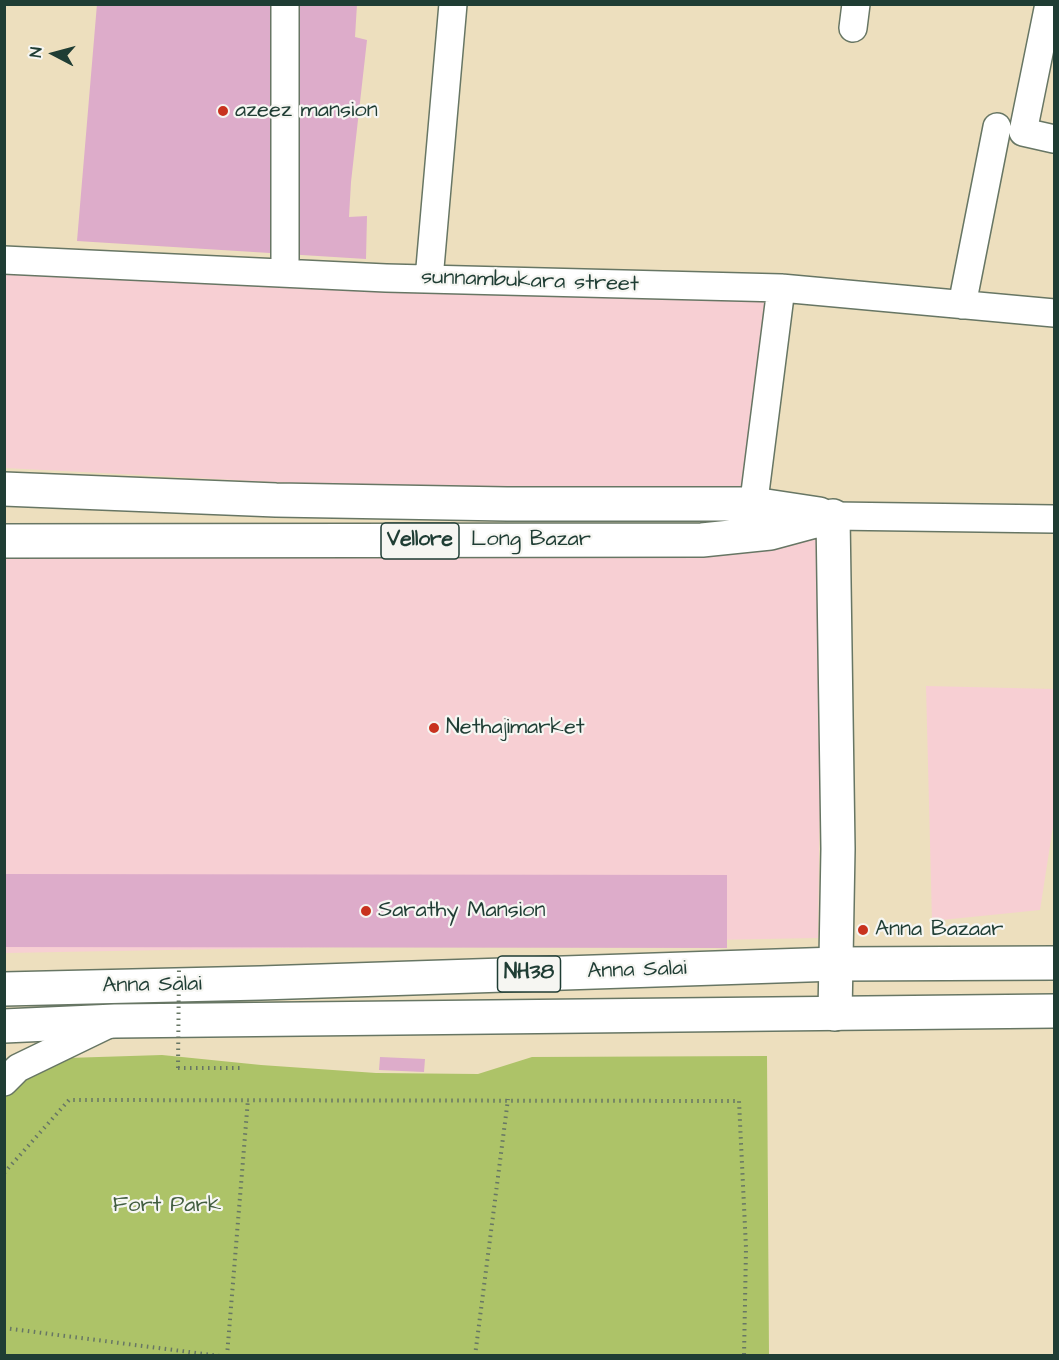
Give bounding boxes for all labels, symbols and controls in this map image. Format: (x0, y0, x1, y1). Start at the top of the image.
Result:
north arrow (24, 24, 84, 84)
text: N (25, 46, 48, 58)
place label: azeez mansion (235, 98, 378, 124)
marker: azeez mansion (216, 104, 230, 118)
street label: sunnambukara street (421, 265, 639, 299)
road number: Vellore (381, 523, 459, 559)
street label: Long Bazar (471, 527, 591, 553)
place label: Nethajimarket (446, 715, 585, 741)
marker: Nethajimarket (427, 721, 441, 735)
place label: Sarathy Mansion (378, 898, 545, 924)
marker: Sarathy Mansion (359, 904, 373, 918)
place label: Anna Bazaar (875, 917, 1003, 943)
marker: Anna Bazaar (856, 923, 870, 937)
road number: NH38 (498, 956, 560, 992)
street label: Anna Salai (587, 956, 687, 986)
street label: Anna Salai (102, 972, 202, 1000)
park label: Fort Park (113, 1193, 221, 1219)

